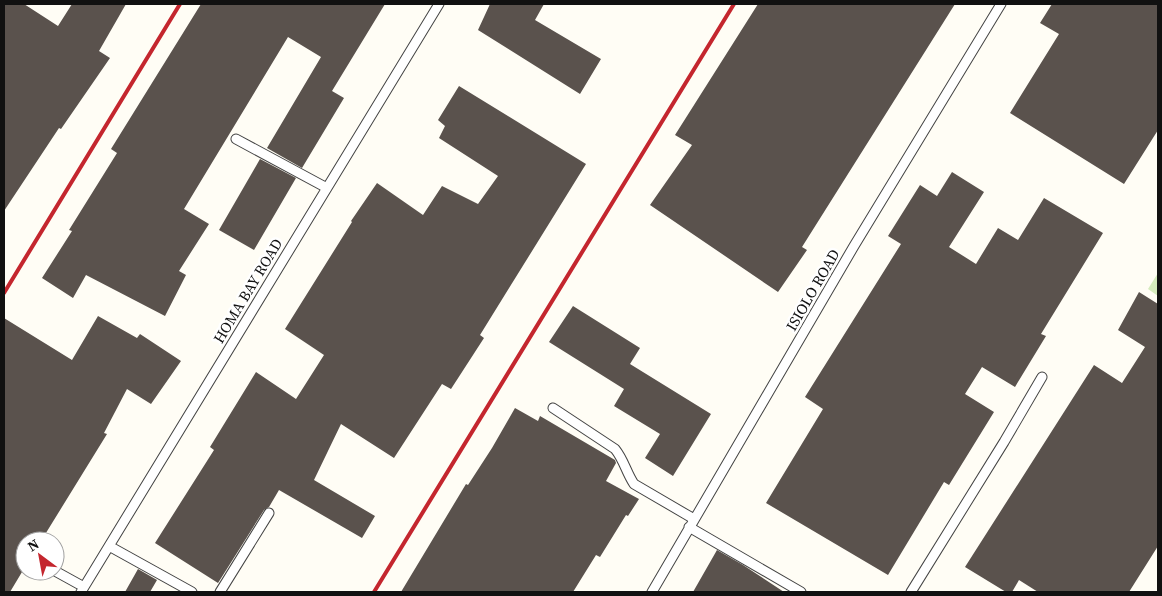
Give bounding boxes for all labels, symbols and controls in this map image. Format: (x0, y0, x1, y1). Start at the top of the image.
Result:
street label: HOMA BAY ROAD (208, 234, 287, 347)
street label: ISIOLO ROAD (781, 245, 844, 334)
north arrow (15, 531, 65, 581)
text: N (23, 534, 43, 556)

